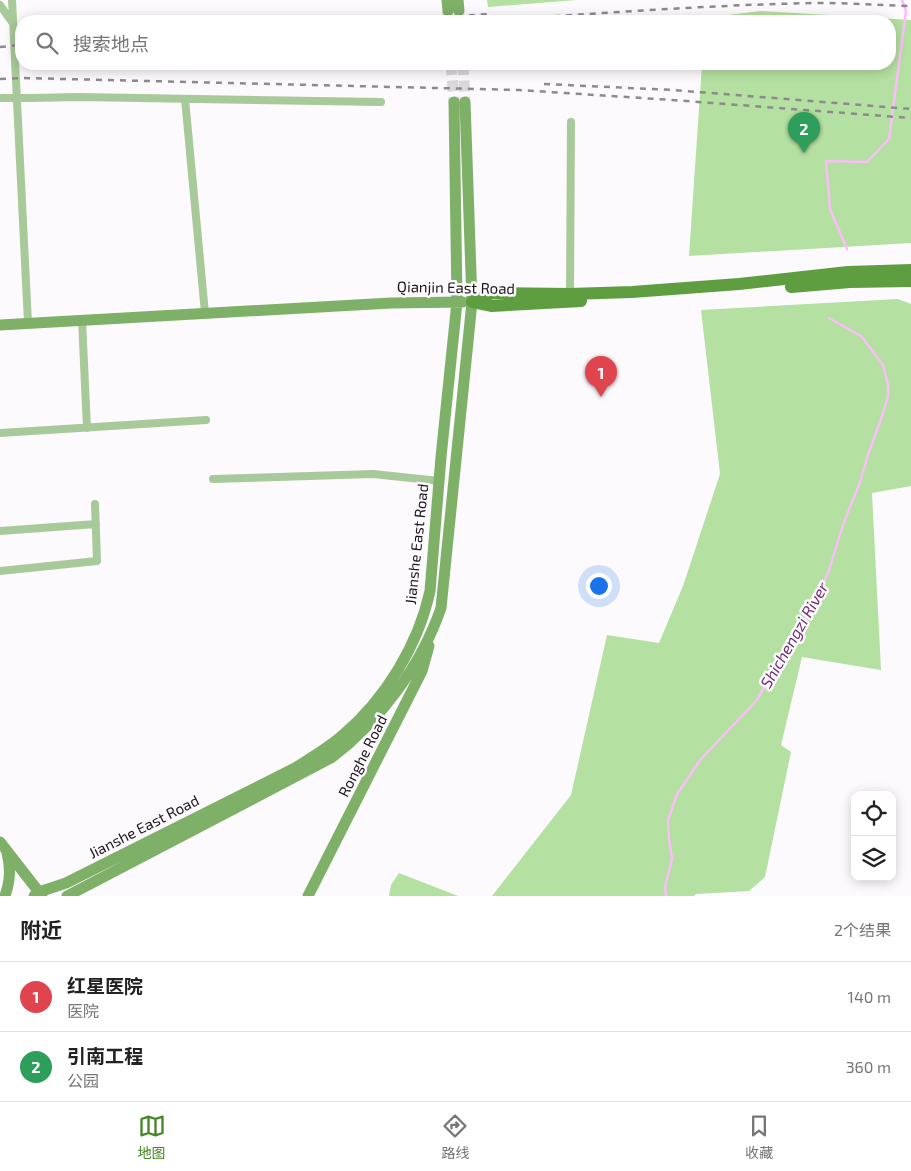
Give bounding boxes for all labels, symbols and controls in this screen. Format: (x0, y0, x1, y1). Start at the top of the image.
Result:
search box (15, 15, 896, 70)
icon: search (33, 29, 61, 57)
text: 搜索地点 (73, 32, 149, 55)
pin: 2 (788, 112, 820, 153)
street label: Qianjin East Road (397, 277, 515, 298)
pin: 1 (585, 356, 617, 397)
street label: Jianshe East Road (401, 483, 431, 605)
your location (586, 573, 612, 599)
water label: Shichengzi River (756, 578, 832, 691)
street label: Ronghe Road (334, 712, 390, 799)
street label: Jianshe East Road (85, 791, 202, 862)
map controls (851, 791, 896, 881)
button: locate (851, 791, 896, 836)
button: layers (851, 836, 896, 881)
text: 附近 (20, 917, 62, 942)
text: 2个结果 (834, 920, 891, 939)
text: 红星医院 (67, 974, 143, 997)
text: 1 (33, 987, 39, 1006)
text: 140 m (848, 987, 891, 1006)
text: 医院 (67, 1001, 99, 1020)
text: 引南工程 (67, 1044, 143, 1067)
text: 2 (31, 1057, 41, 1076)
text: 360 m (846, 1057, 891, 1076)
text: 公园 (67, 1071, 99, 1090)
tab: 地图 (138, 1112, 166, 1162)
tab: 路线 (441, 1112, 469, 1162)
tab: 收藏 (745, 1112, 773, 1162)

